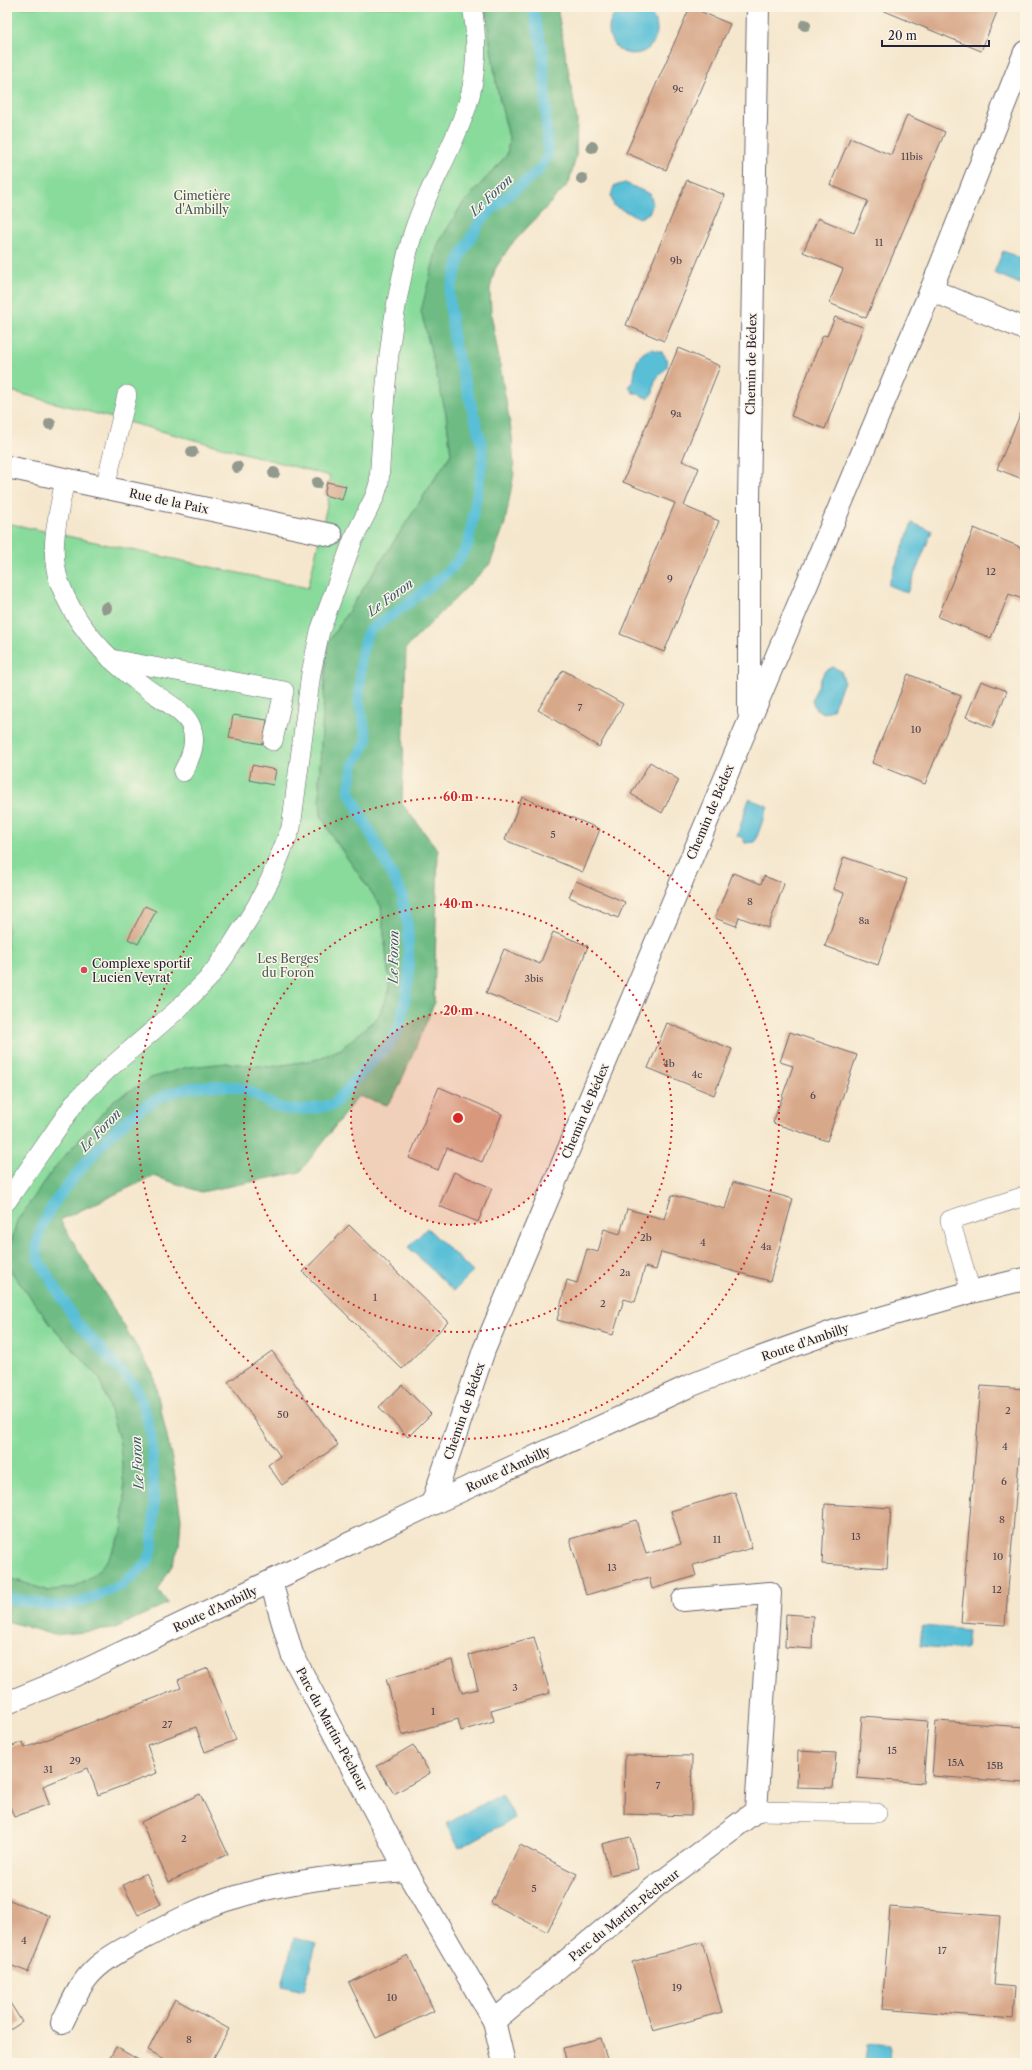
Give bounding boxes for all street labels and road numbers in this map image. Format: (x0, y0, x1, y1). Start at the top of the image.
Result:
street label: Chemin de Bédex (743, 313, 759, 415)
street label: Rue de la Paix (128, 485, 210, 517)
street label: Chemin de Bédex (683, 762, 737, 862)
street label: Chemin de Bédex (558, 1061, 612, 1161)
street label: Route d'Ambilly (759, 1320, 851, 1364)
street label: Chemin de Bédex (440, 1360, 488, 1462)
street label: Route d'Ambilly (463, 1443, 553, 1495)
street label: Route d'Ambilly (170, 1583, 260, 1635)
street label: Parc du Martin-Pêcheur (293, 1665, 371, 1793)
street label: Parc du Martin-Pêcheur (566, 1866, 682, 1964)

